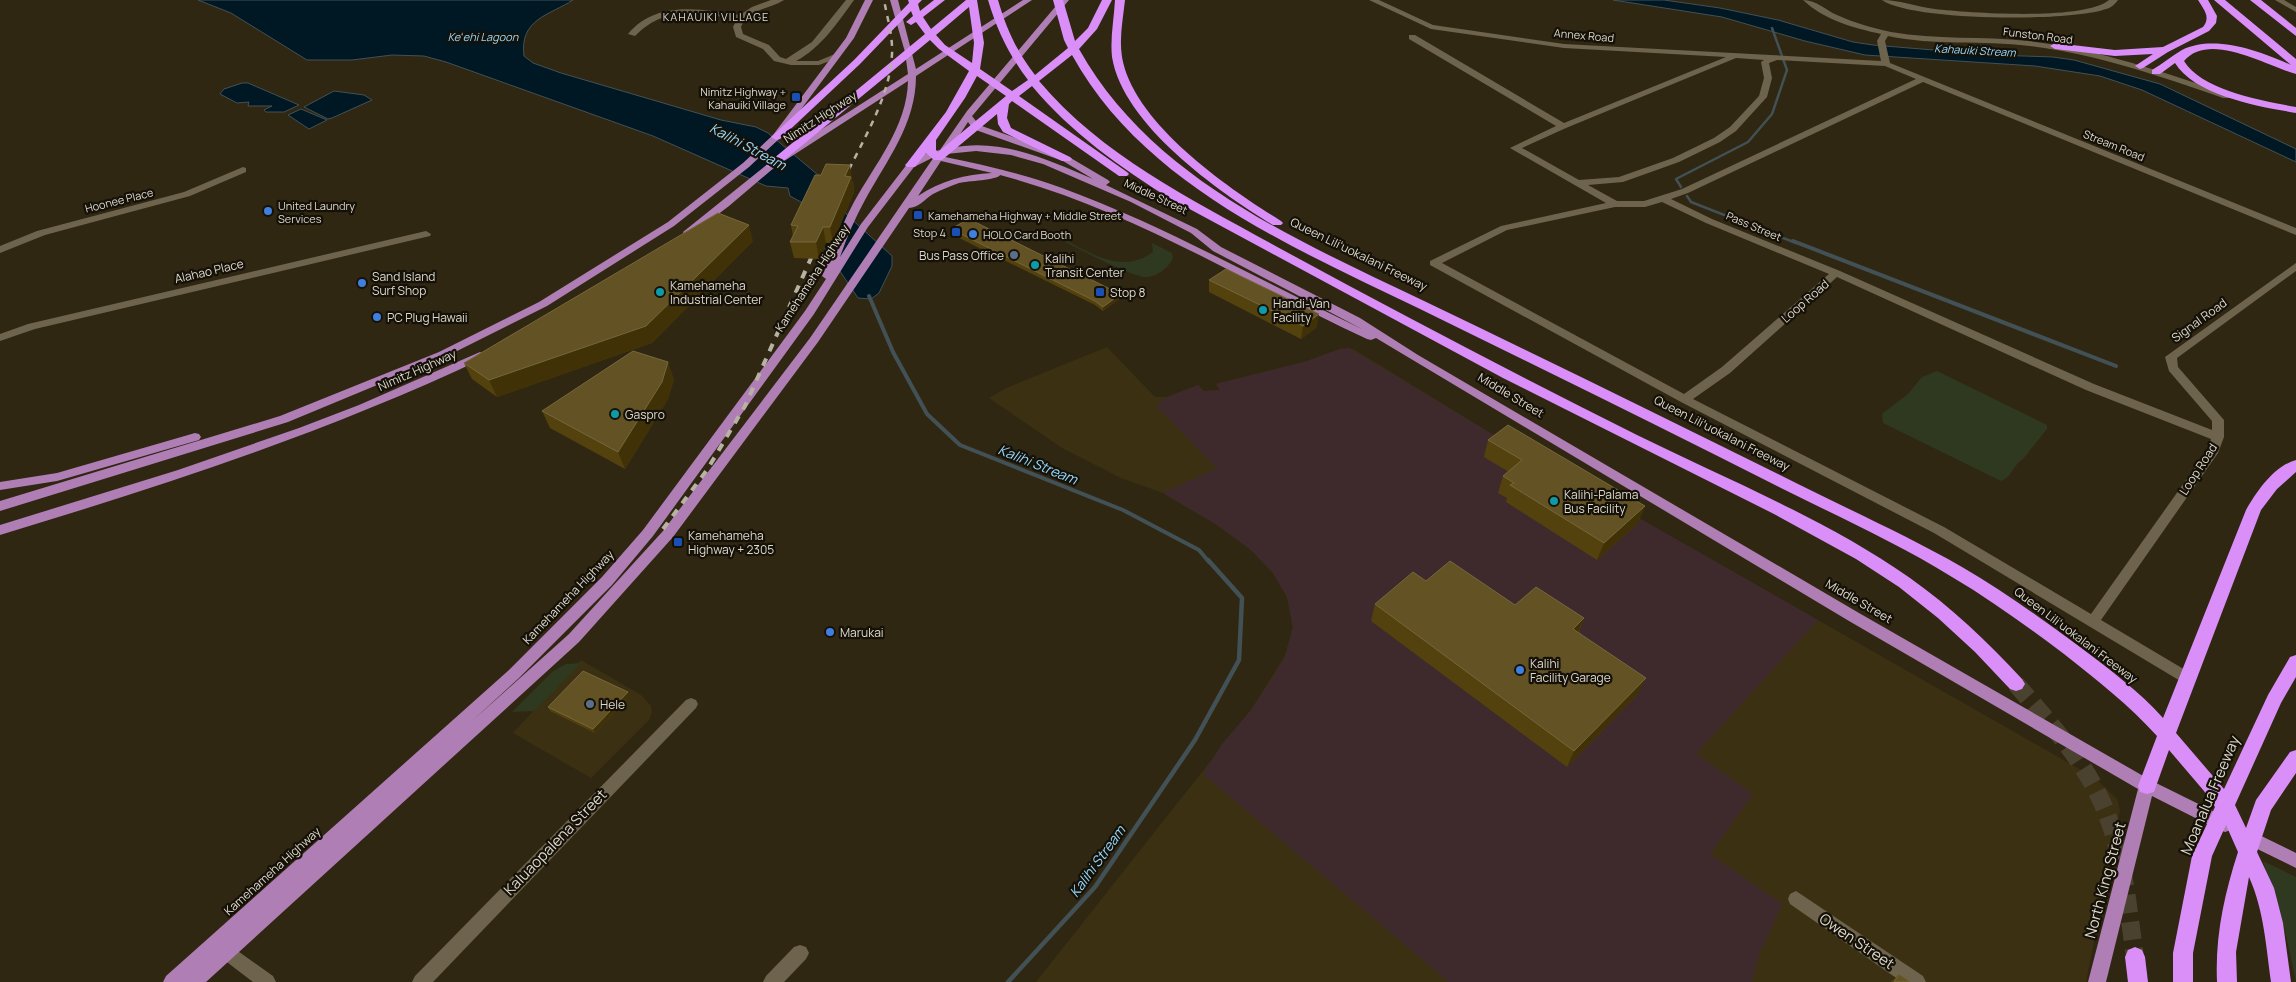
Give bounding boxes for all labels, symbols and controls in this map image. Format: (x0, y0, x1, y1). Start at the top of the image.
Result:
district label: KAHAUIKI VILLAGE (663, 9, 769, 24)
street label: Funston Road (2002, 23, 2074, 47)
street label: Annex Road (1553, 25, 1615, 45)
water label: Keʻehi Lagoon (448, 29, 519, 44)
water label: Kahauiki Stream (1934, 40, 2017, 60)
place label: Nimitz Highway + Kahauiki Village (700, 84, 787, 112)
street label: Nimitz Highway (780, 87, 861, 147)
marker: Nimitz Highway + Kahauiki Village (790, 91, 802, 103)
water label: Kalihi Stream (707, 118, 790, 175)
street label: Stream Road (2081, 126, 2147, 164)
street label: Middle Street (1122, 175, 1190, 217)
street label: Hoonee Place (83, 184, 155, 216)
place label: United Laundry Services (278, 198, 355, 226)
marker: United Laundry Services (262, 205, 274, 217)
place label: Kamehameha Highway + Middle Street (928, 208, 1122, 223)
street label: Pass Street (1724, 208, 1784, 244)
marker: Kamehameha Highway + Middle Street (912, 209, 924, 221)
street label: Queen Liliʻuokalani Freeway (1288, 213, 1431, 295)
street label: Kamehameha Highway (771, 220, 853, 335)
place label: Stop 4 (913, 225, 946, 240)
marker: Stop 4 (950, 226, 962, 238)
place label: HOLO Card Booth (983, 227, 1071, 242)
marker: HOLO Card Booth (967, 228, 979, 240)
place label: Bus Pass Office (919, 247, 1004, 264)
marker: Bus Pass Office (1008, 249, 1020, 261)
place label: Kalihi Transit Center (1045, 250, 1125, 281)
street label: Alahao Place (173, 255, 245, 287)
marker: Kalihi Transit Center (1029, 259, 1041, 271)
place label: Sand Island Surf Shop (372, 268, 435, 299)
street label: Loop Road (1777, 275, 1833, 327)
marker: Sand Island Surf Shop (356, 277, 368, 289)
place label: Kamehameha Industrial Center (670, 277, 763, 308)
place label: Stop 8 (1110, 284, 1146, 301)
marker: Kamehameha Industrial Center (654, 286, 666, 298)
marker: Stop 8 (1094, 286, 1106, 298)
street label: Signal Road (2168, 294, 2230, 346)
place label: Handi-Van Facility (1273, 295, 1330, 326)
marker: Handi-Van Facility (1257, 304, 1269, 316)
place label: PC Plug Hawaii (387, 309, 468, 326)
marker: PC Plug Hawaii (371, 311, 383, 323)
street label: Nimitz Highway (375, 345, 460, 395)
street label: Middle Street (1475, 369, 1547, 422)
street label: Queen Liliʻuokalani Freeway (1651, 391, 1794, 475)
place label: Gaspro (625, 406, 665, 423)
marker: Gaspro (609, 408, 621, 420)
water label: Kalihi Stream (996, 439, 1081, 489)
street label: Loop Road (2175, 440, 2221, 498)
place label: Kalihi-Palama Bus Facility (1564, 486, 1638, 517)
marker: Kalihi-Palama Bus Facility (1548, 495, 1560, 507)
place label: Kamehameha Highway + 2305 (688, 527, 774, 558)
marker: Kamehameha Highway + 2305 (672, 536, 684, 548)
street label: Kamehameha Highway (519, 546, 618, 648)
street label: Middle Street (1822, 575, 1896, 627)
street label: Queen Liliʻuokalani Freeway (2011, 583, 2142, 687)
place label: Marukai (840, 624, 884, 641)
marker: Marukai (824, 626, 836, 638)
place label: Kalihi Facility Garage (1530, 655, 1611, 686)
marker: Kalihi Facility Garage (1514, 664, 1526, 676)
place label: Hele (600, 696, 625, 713)
marker: Hele (584, 698, 596, 710)
street label: Moanalua Freeway (2175, 732, 2245, 858)
street label: Kaluaopalena Street (499, 784, 611, 900)
street label: North King Street (2079, 819, 2131, 941)
water label: Kalihi Stream (1065, 821, 1130, 901)
street label: Kamehameha Highway (220, 822, 325, 919)
street label: Owen Street (1815, 908, 1899, 974)

